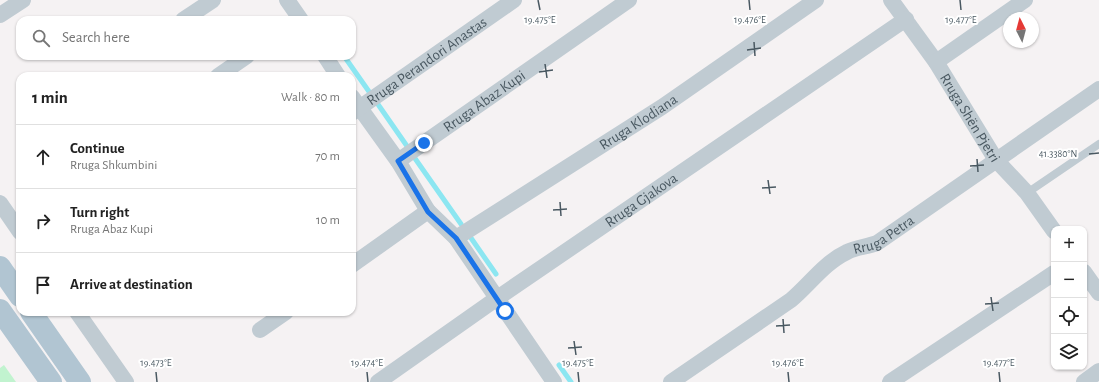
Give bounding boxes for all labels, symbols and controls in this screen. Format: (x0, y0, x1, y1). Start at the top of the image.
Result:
north arrow (1003, 12, 1039, 48)
street label: Rruga Perandori Anastas (364, 14, 489, 108)
text: 19.475°E (524, 15, 556, 25)
text: 19.476°E (734, 15, 766, 25)
text: 19.477°E (945, 15, 977, 25)
search box (16, 16, 356, 60)
icon: search (30, 27, 52, 49)
text: Search here (62, 30, 130, 45)
street label: Rruga Abaz Kupi (440, 67, 528, 135)
street label: Rruga Shën Pjetri (937, 71, 1003, 165)
text: 1 min (32, 89, 68, 106)
text: Walk · 80 m (281, 91, 340, 104)
street label: Rruga Klodiana (597, 91, 680, 152)
route end (415, 134, 433, 152)
text: Continue (70, 141, 125, 156)
icon: ahead (32, 146, 54, 168)
text: 41.3380°N (1039, 149, 1077, 159)
text: 70 m (315, 150, 340, 163)
text: Rruga Shkumbini (70, 159, 157, 172)
street label: Rruga Gjakova (602, 170, 680, 230)
text: Turn right (70, 205, 129, 220)
icon: right (32, 210, 54, 232)
street label: Rruga Petra (851, 212, 917, 256)
text: 10 m (316, 214, 340, 227)
text: Rruga Abaz Kupi (70, 223, 153, 236)
map controls (1051, 226, 1087, 370)
button: + (1051, 226, 1087, 262)
button: − (1051, 262, 1087, 298)
icon: arrive (32, 274, 54, 296)
text: Arrive at destination (70, 277, 193, 292)
button: locate (1051, 298, 1087, 334)
route start (496, 302, 514, 320)
button: layers (1051, 334, 1087, 370)
text: 19.473°E (140, 358, 172, 368)
text: 19.474°E (351, 358, 383, 368)
text: 19.475°E (562, 358, 594, 368)
text: 19.476°E (772, 358, 804, 368)
text: 19.477°E (983, 358, 1015, 368)

